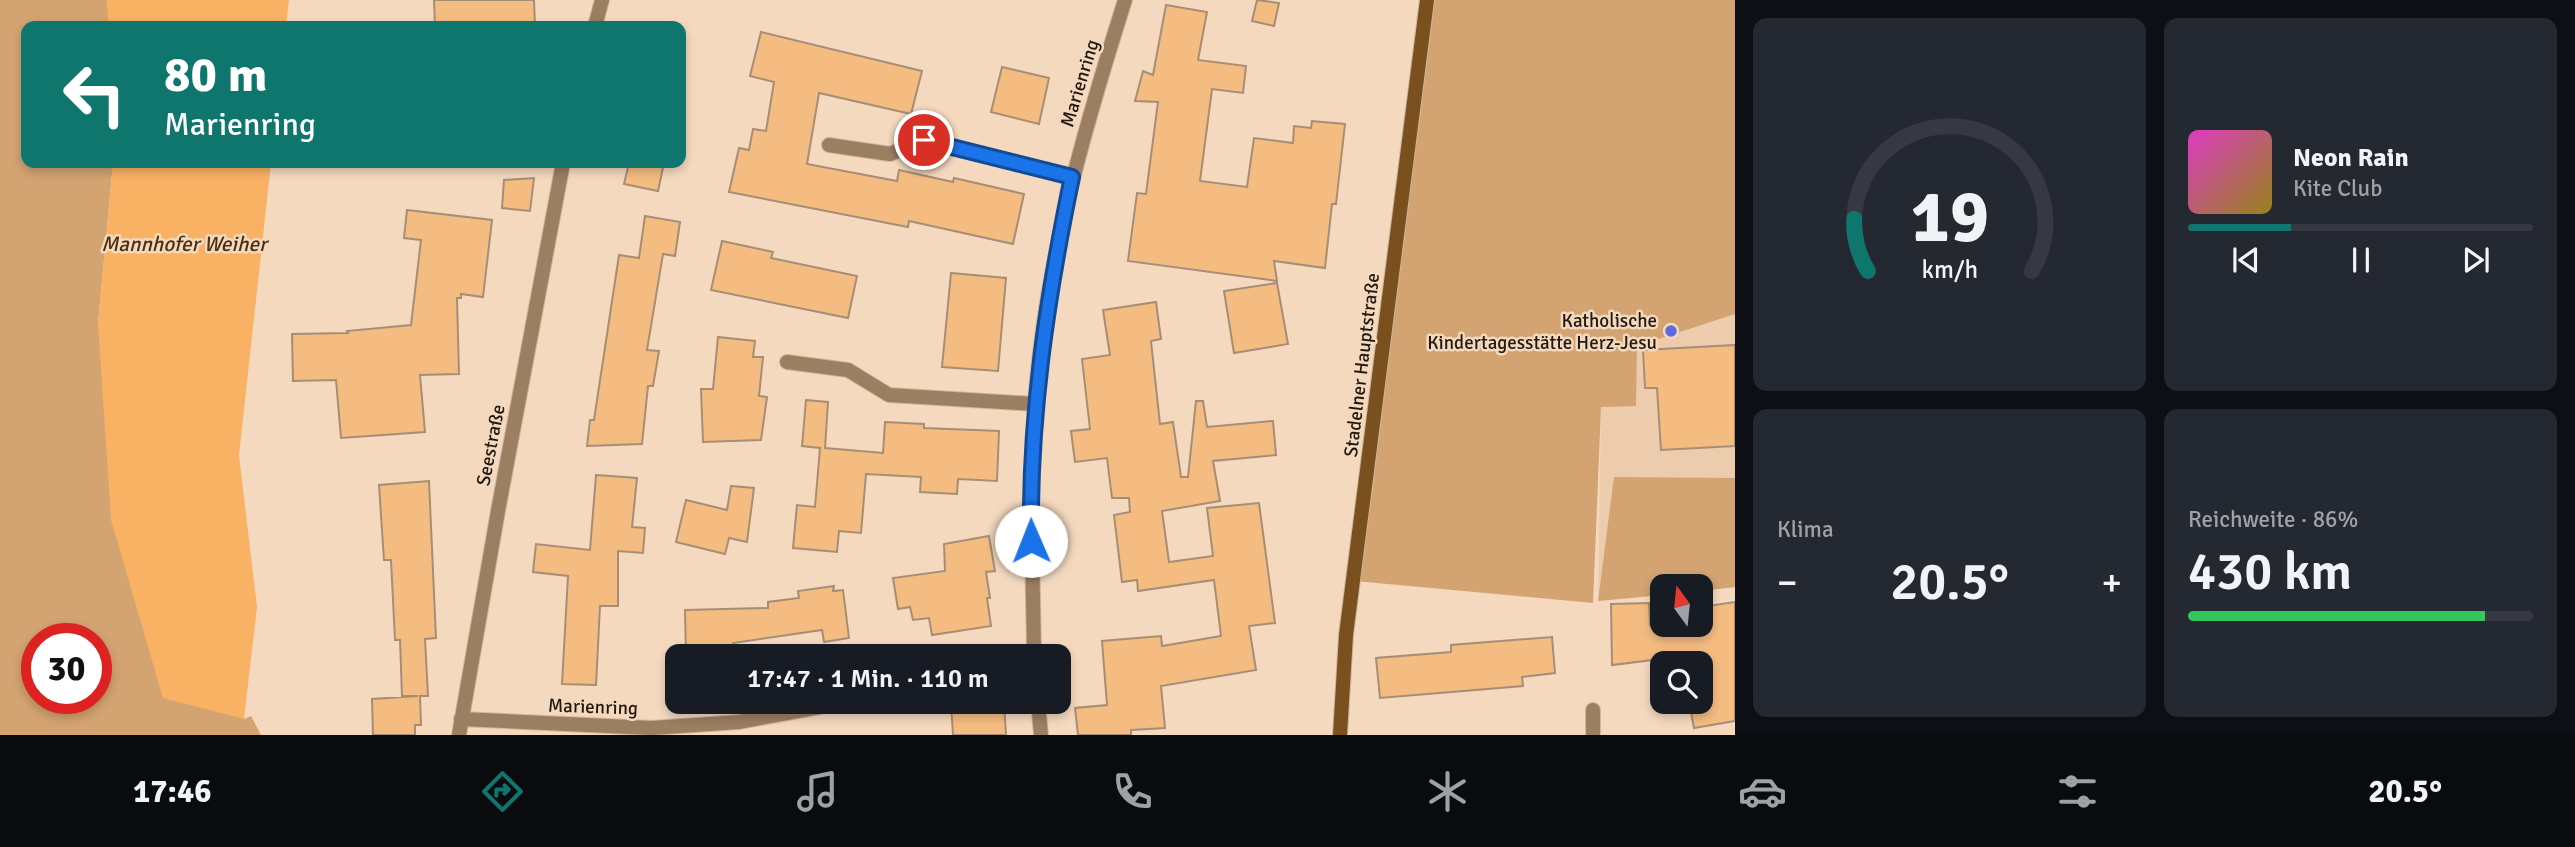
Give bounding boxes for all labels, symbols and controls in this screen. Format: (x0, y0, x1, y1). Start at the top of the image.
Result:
street label: Marienring (1055, 37, 1105, 130)
text: 80 m (164, 45, 267, 105)
icon: left (49, 49, 140, 140)
text: Marienring (164, 105, 316, 144)
pin (894, 110, 954, 170)
icon: arrive (905, 121, 943, 159)
text: Neon Rain (2293, 142, 2409, 174)
text: 19 (1910, 173, 1989, 262)
text: Kite Club (2293, 174, 2382, 203)
water label: Mannhofer Weiher (101, 231, 270, 257)
icon: previous (2227, 241, 2265, 279)
icon: pause (2342, 241, 2380, 279)
icon: next (2457, 241, 2495, 279)
text: km/h (1921, 254, 1978, 285)
street label: Stadelner Hauptstraße (1339, 272, 1385, 459)
place label: Katholische Kindertagesstätte Herz-Jesu (1427, 309, 1657, 355)
marker: Katholische Kindertagesstätte Herz-Jesu (1663, 323, 1679, 339)
street label: Seestraße (471, 402, 511, 488)
position arrow (994, 504, 1068, 578)
text: Reichweite · 86% (2188, 505, 2358, 534)
text: Klima (1777, 515, 1834, 544)
text: 430 km (2188, 540, 2352, 604)
text: 20.5° (1890, 550, 2009, 614)
text: − (1777, 559, 1798, 606)
text: + (2101, 559, 2122, 606)
north arrow (1650, 574, 1713, 637)
map controls (1650, 574, 1713, 714)
speed limit sign: 30 (21, 623, 112, 714)
button: search (1650, 651, 1713, 714)
text: 17:47 · 1 Min. · 110 m (747, 663, 989, 695)
street label: Marienring (547, 693, 638, 721)
icon: directions (478, 767, 527, 816)
icon: music (793, 767, 842, 816)
icon: phone (1108, 767, 1157, 816)
icon: climate (1423, 767, 1472, 816)
icon: car (1738, 767, 1787, 816)
icon: filters (2053, 767, 2102, 816)
text: 17:46 (133, 772, 212, 811)
text: 20.5° (2368, 772, 2442, 811)

